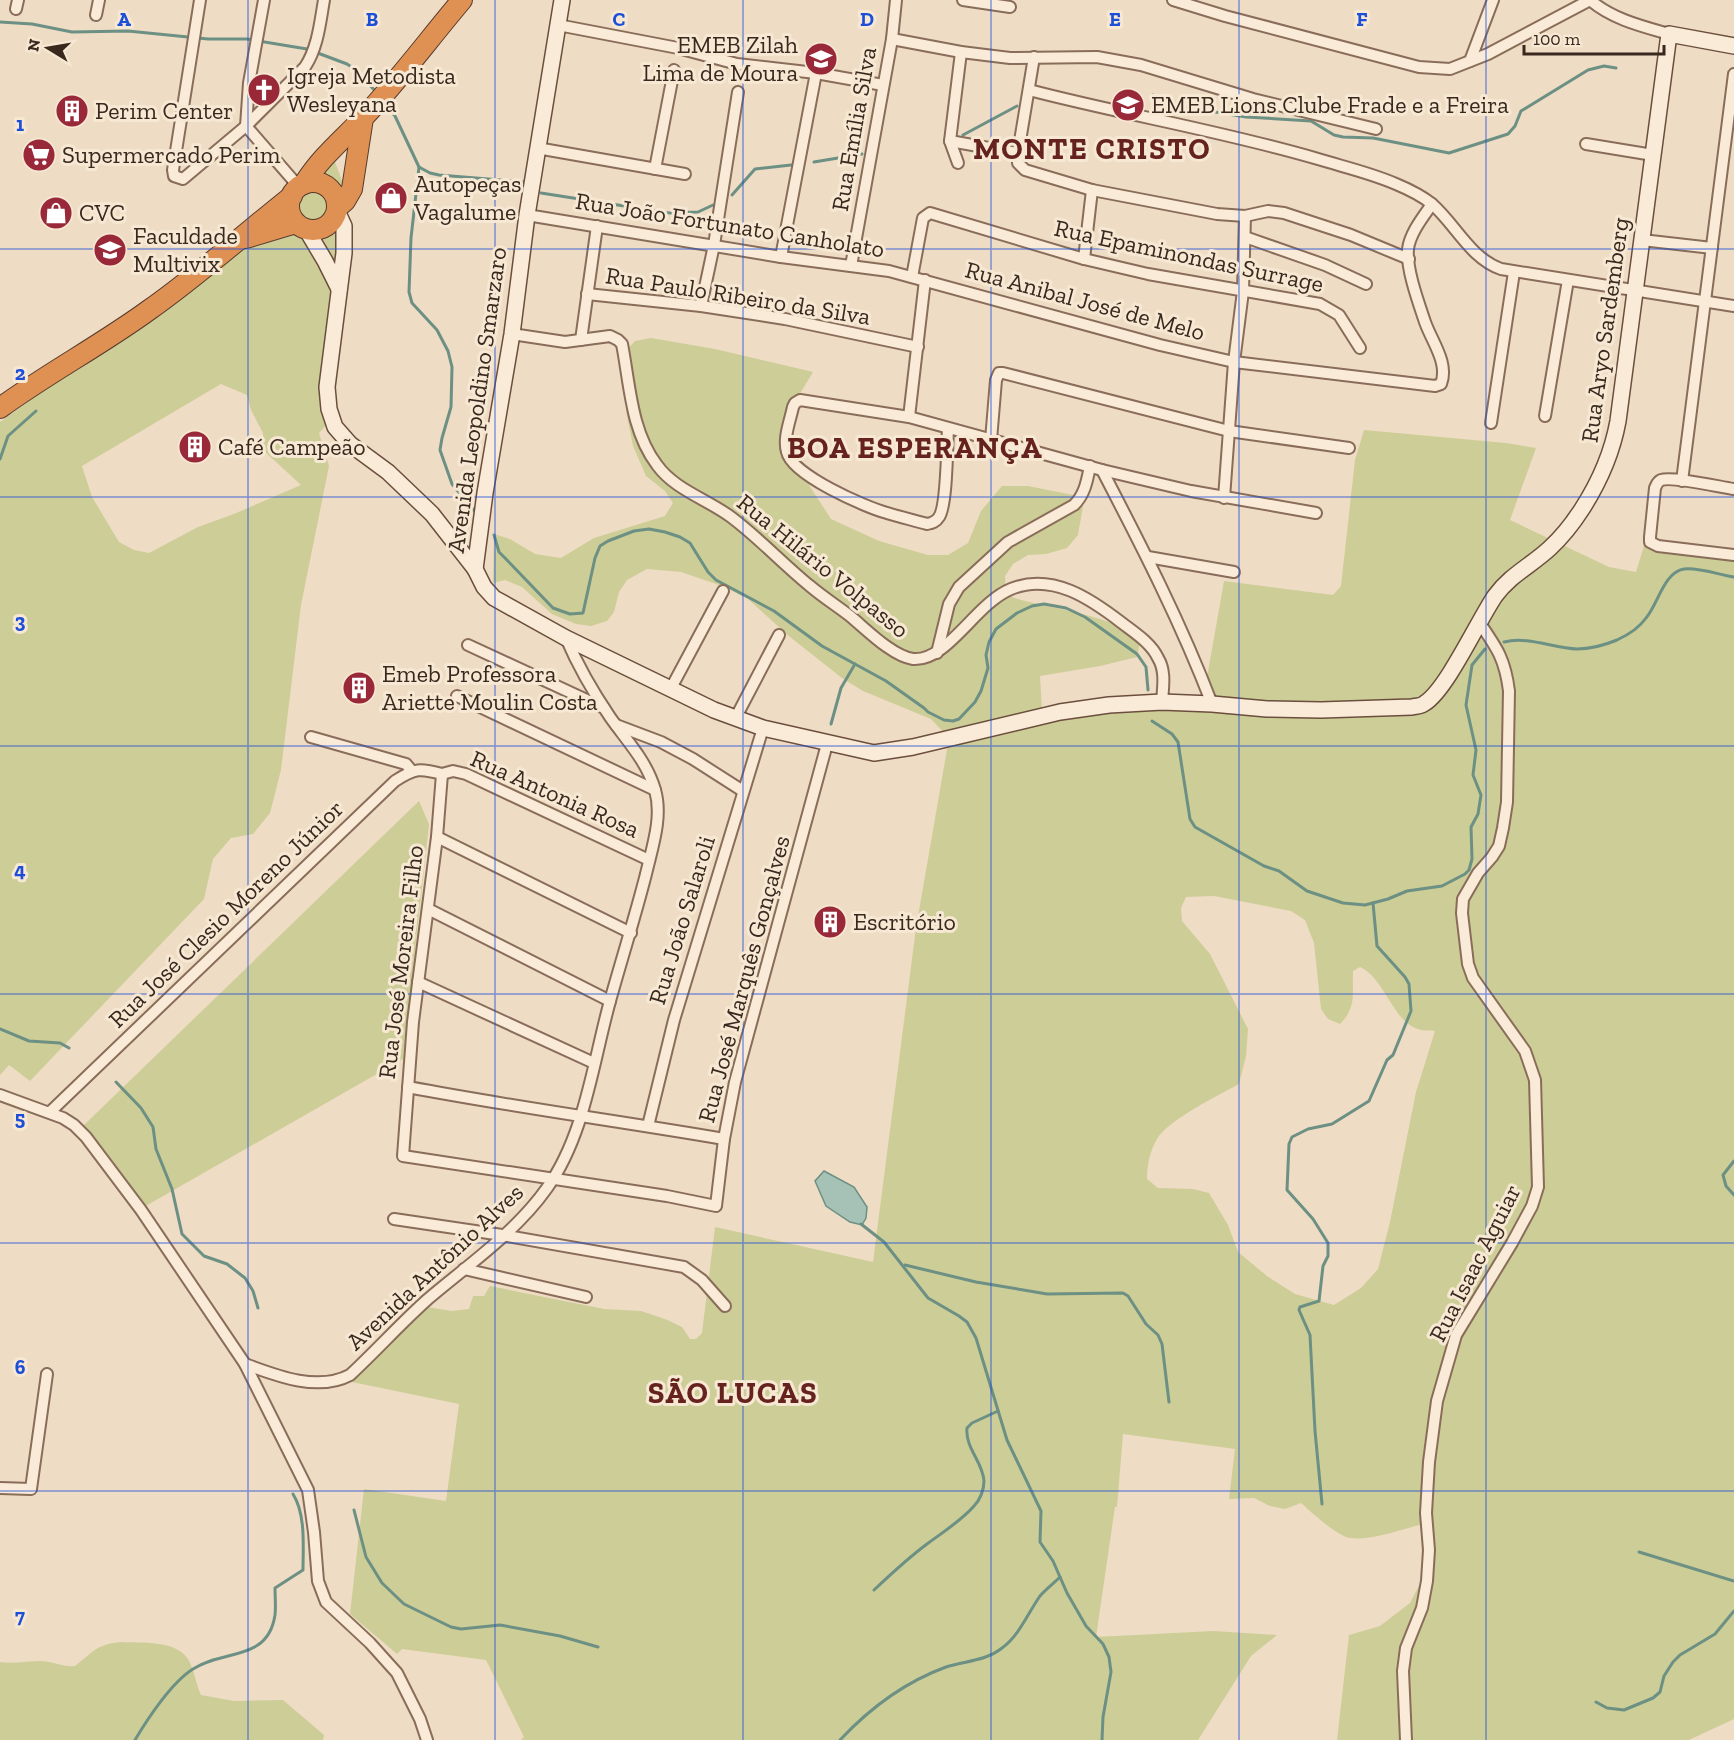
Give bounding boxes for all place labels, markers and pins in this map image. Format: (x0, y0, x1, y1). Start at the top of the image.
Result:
place label: EMEB Zilah Lima de Moura (642, 30, 799, 87)
school or university icon: EMEB Zilah Lima de Moura (803, 41, 839, 77)
place label: Igreja Metodista Wesleyana (287, 61, 456, 118)
church icon: Igreja Metodista Wesleyana (246, 72, 282, 108)
school or university icon: EMEB Lions Clube Frade e a Freira (1110, 87, 1146, 123)
place label: EMEB Lions Clube Frade e a Freira (1151, 90, 1509, 119)
building icon: Perim Center (54, 93, 90, 129)
place label: Perim Center (95, 96, 233, 125)
supermarket icon: Supermercado Perim (21, 137, 57, 173)
place label: Supermercado Perim (62, 140, 281, 169)
place label: Autopeças Vagalume (413, 169, 522, 226)
shop icon: Autopeças Vagalume (373, 180, 409, 216)
shop icon: CVC (38, 195, 74, 231)
place label: CVC (79, 198, 125, 227)
place label: Faculdade Multivix (133, 221, 238, 278)
school or university icon: Faculdade Multivix (92, 232, 128, 268)
building icon: Café Campeão (177, 429, 213, 465)
place label: Café Campeão (218, 432, 366, 461)
place label: Emeb Professora Ariette Moulin Costa (382, 659, 598, 716)
building icon: Emeb Professora Ariette Moulin Costa (341, 670, 377, 706)
building icon: Escritório (812, 904, 848, 940)
place label: Escritório (853, 907, 956, 936)

